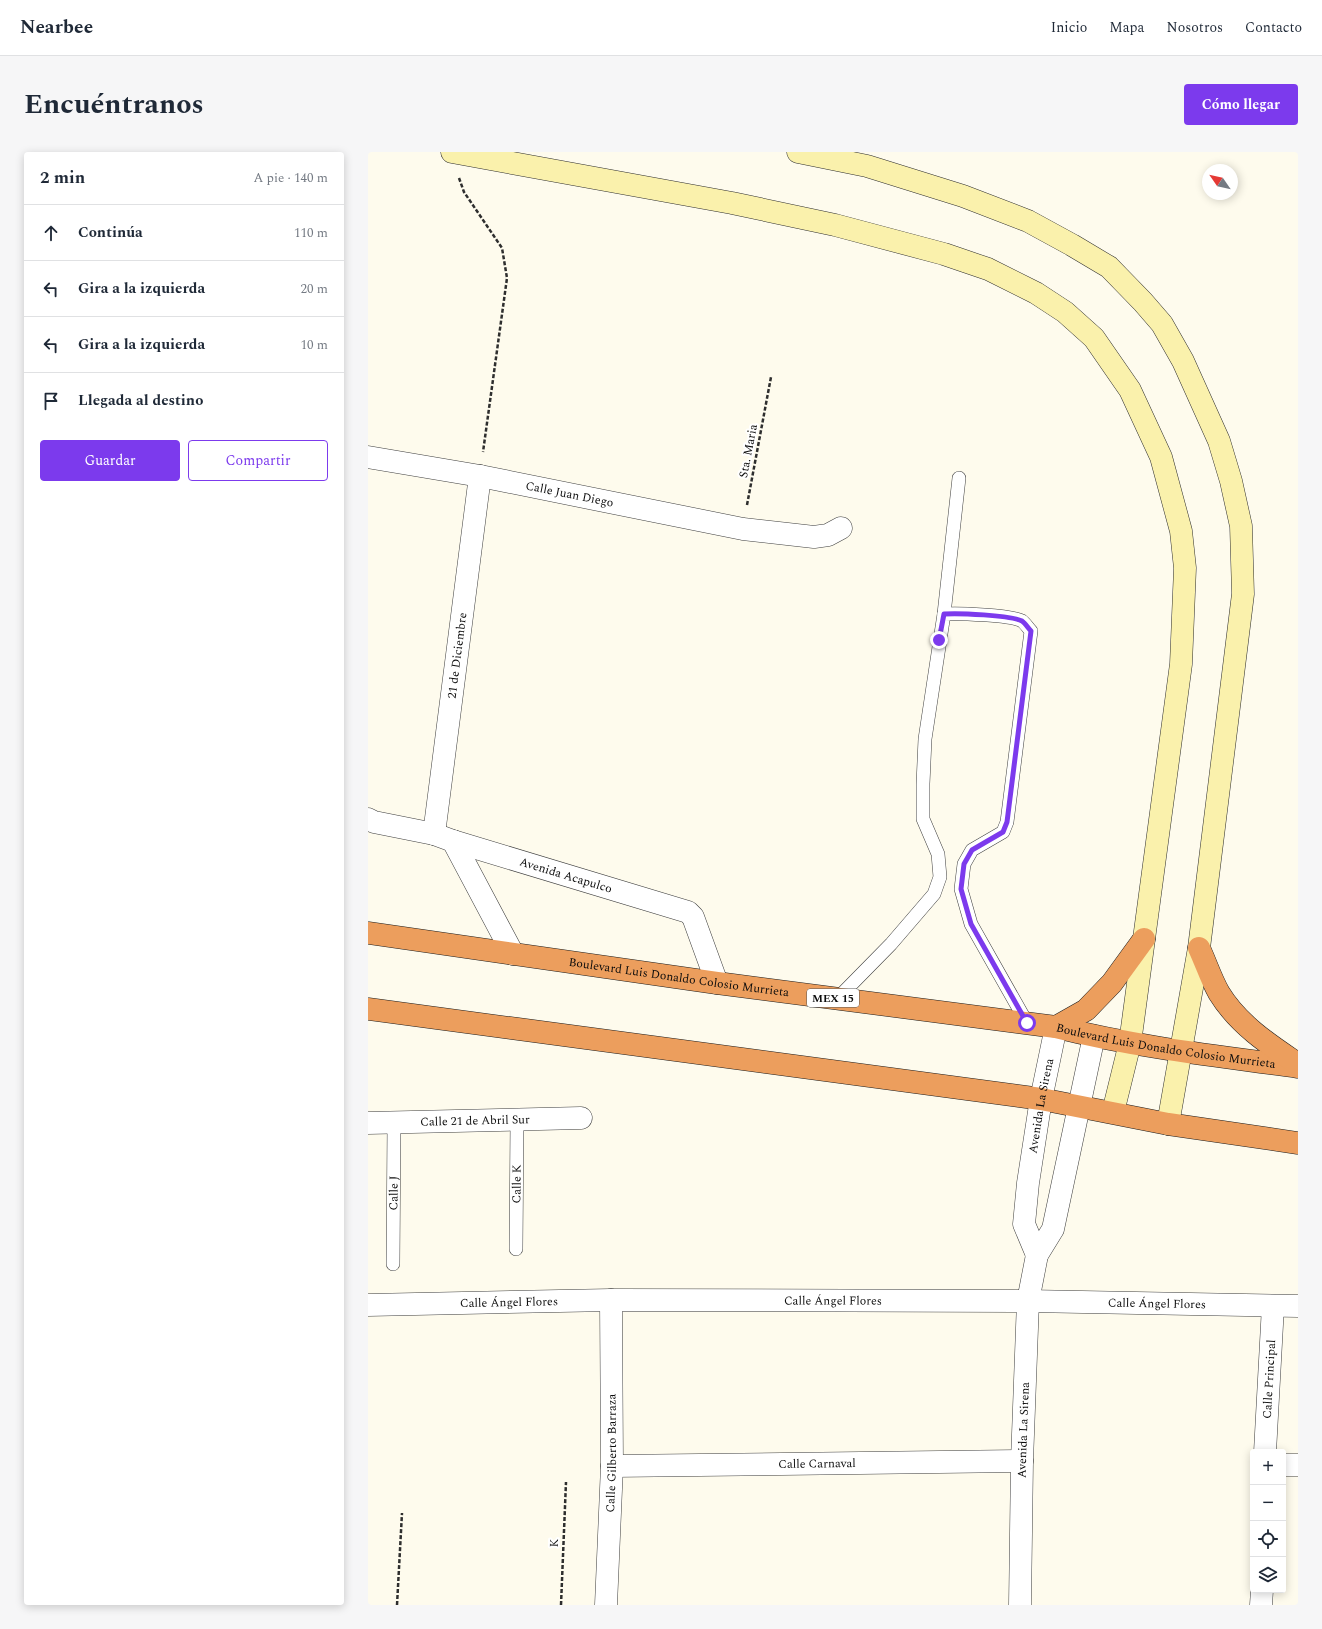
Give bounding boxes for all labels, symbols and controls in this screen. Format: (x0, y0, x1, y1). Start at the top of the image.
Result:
text: Nearbee (20, 13, 93, 42)
text: Inicio (1051, 17, 1087, 38)
text: Mapa (1109, 17, 1144, 38)
text: Nosotros (1166, 17, 1223, 38)
text: Contacto (1245, 17, 1302, 38)
text: Encuéntranos (24, 83, 204, 126)
button: Cómo llegar (1184, 84, 1298, 125)
north arrow (1202, 164, 1238, 200)
text: 2 min (40, 165, 85, 191)
text: A pie · 140 m (254, 168, 328, 188)
text: Continúa (78, 221, 143, 244)
icon: ahead (40, 222, 62, 244)
text: 110 m (294, 223, 328, 243)
text: Gira a la izquierda (78, 277, 205, 300)
icon: left (40, 278, 62, 300)
text: 20 m (301, 279, 328, 299)
text: Gira a la izquierda (78, 333, 205, 356)
icon: left (40, 334, 62, 356)
text: 10 m (301, 335, 328, 355)
text: Llegada al destino (78, 389, 203, 412)
icon: arrive (40, 390, 62, 412)
street label: Sta. Maria (734, 422, 763, 480)
button: Guardar (40, 440, 180, 481)
button: Compartir (188, 440, 328, 481)
street label: Calle Juan Diego (524, 476, 615, 513)
street label: 21 de Diciembre (443, 611, 472, 700)
route end (930, 631, 948, 649)
street label: Avenida Acapulco (517, 853, 614, 899)
street label: Boulevard Luis Donaldo Colosio Murrieta (567, 953, 790, 1002)
road number: MEX 15 (807, 989, 859, 1007)
route start (1018, 1014, 1036, 1032)
street label: Boulevard Luis Donaldo Colosio Murrieta (1054, 1018, 1277, 1074)
street label: Avenida La Sirena (1024, 1057, 1059, 1155)
street label: Calle 21 de Abril Sur (420, 1110, 530, 1132)
street label: Calle K (507, 1164, 527, 1204)
street label: Calle J (384, 1175, 404, 1211)
street label: Calle Ángel Flores (784, 1291, 882, 1311)
street label: Calle Ángel Flores (460, 1292, 558, 1313)
street label: Calle Ángel Flores (1108, 1293, 1206, 1314)
street label: Calle Principal (1258, 1339, 1281, 1419)
street label: Avenida La Sirena (1013, 1381, 1035, 1478)
street label: Calle Gilberto Barraza (601, 1393, 622, 1513)
map controls (1250, 1449, 1286, 1593)
button: + (1250, 1449, 1286, 1485)
street label: Calle Carnaval (778, 1454, 856, 1474)
button: − (1250, 1485, 1286, 1521)
button: locate (1250, 1521, 1286, 1557)
street label: K (545, 1538, 564, 1548)
button: layers (1250, 1557, 1286, 1593)

